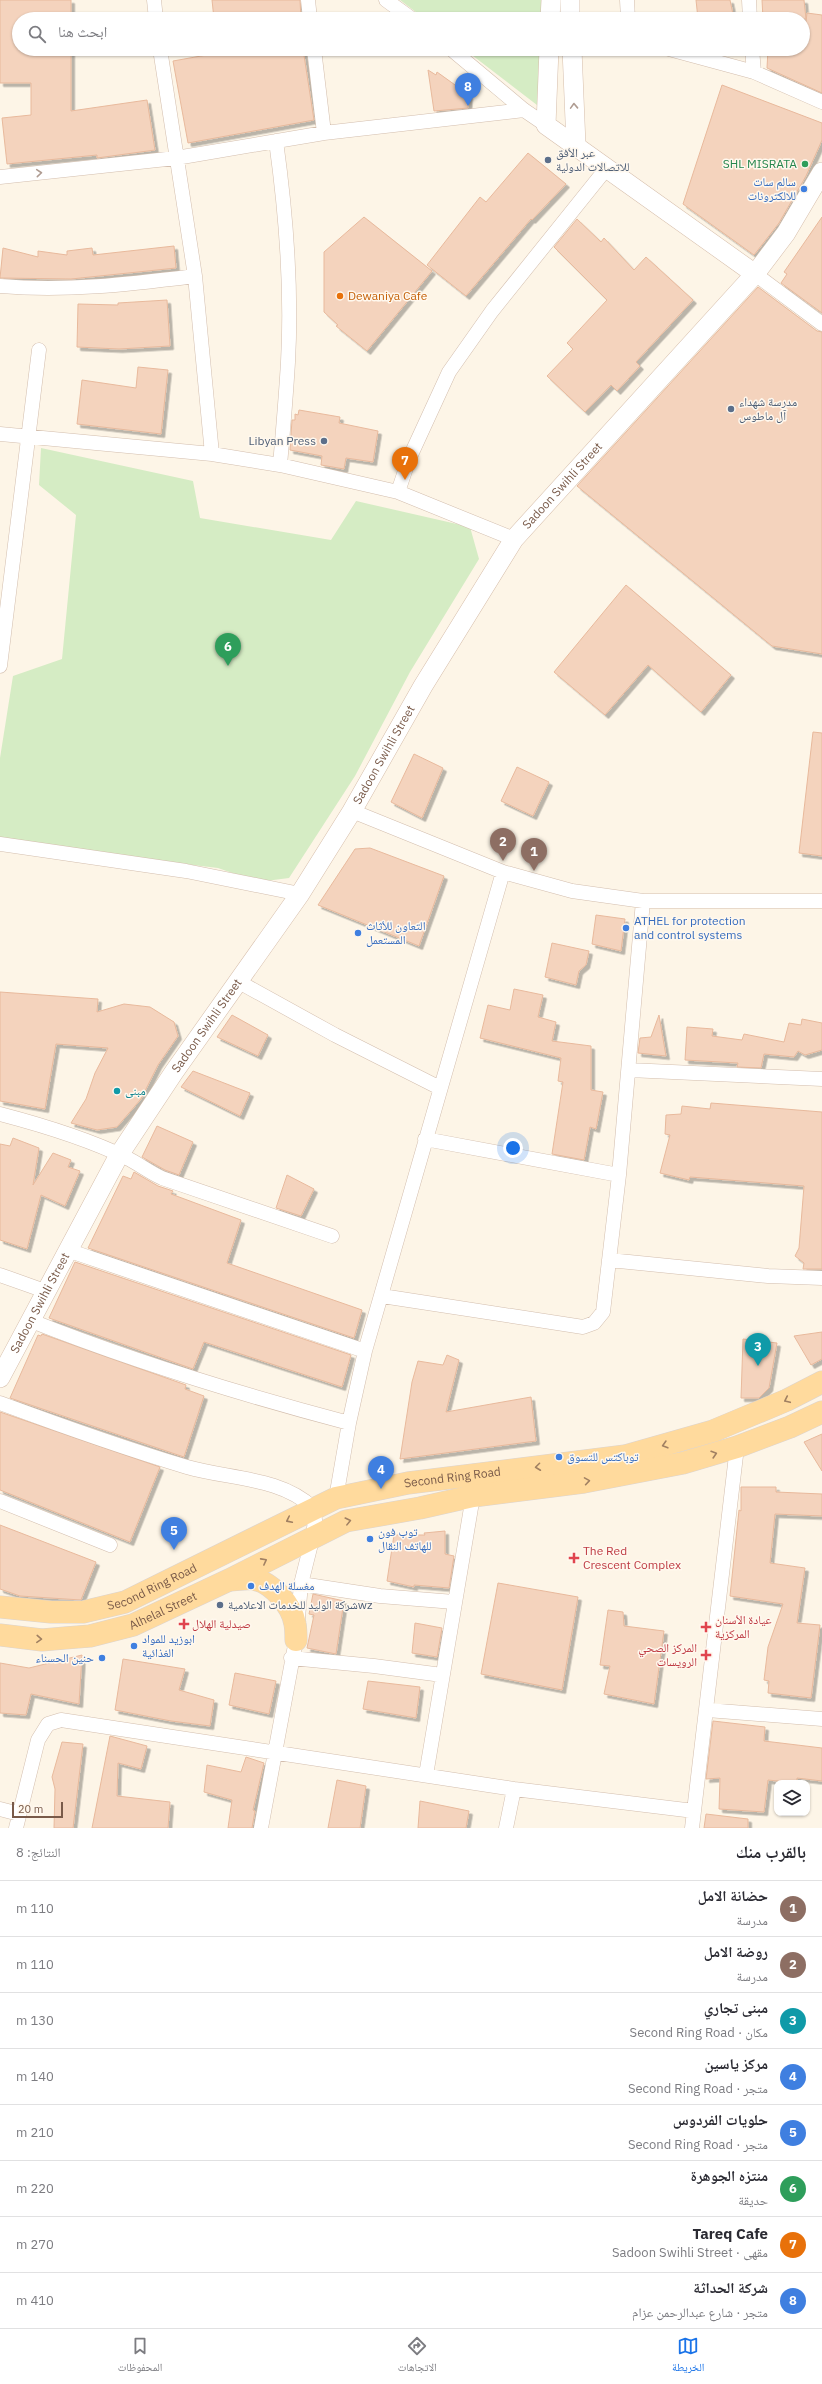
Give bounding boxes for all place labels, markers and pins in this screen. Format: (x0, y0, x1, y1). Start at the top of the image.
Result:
pin: 8 (455, 73, 481, 106)
place label: عبر الأفق للاتصالات الدولية (556, 145, 630, 174)
marker: عبر الأفق للاتصالات الدولية (543, 155, 553, 165)
place label: SHL MISRATA (723, 156, 797, 171)
marker: SHL MISRATA (800, 159, 810, 169)
place label: سالم سات للالكترونات (748, 174, 796, 203)
marker: سالم سات للالكترونات (799, 184, 809, 194)
place label: Dewaniya Cafe (348, 288, 428, 303)
marker: Dewaniya Cafe (335, 291, 345, 301)
place label: مدرسة شهداء آل ماطوس (739, 394, 797, 423)
marker: مدرسة شهداء آل ماطوس (726, 404, 736, 414)
place label: Libyan Press (249, 433, 316, 448)
marker: Libyan Press (319, 436, 329, 446)
pin: 7 (392, 447, 418, 480)
pin: 6 (215, 633, 241, 666)
pin: 2 (490, 828, 516, 861)
pin: 1 (521, 838, 547, 871)
place label: ATHEL for protection and control systems (634, 913, 745, 942)
place label: التعاون للأثاث المستعمل (366, 918, 426, 947)
marker: ATHEL for protection and control systems (621, 923, 631, 933)
marker: التعاون للأثاث المستعمل (353, 928, 363, 938)
place label: مبنى (125, 1083, 146, 1098)
marker: مبنى (112, 1086, 122, 1096)
pin: 3 (745, 1333, 771, 1366)
place label: توباكتس للتسوق (567, 1449, 639, 1464)
marker: توباكتس للتسوق (554, 1452, 564, 1462)
pin: 4 (368, 1456, 394, 1489)
pin: 5 (161, 1517, 187, 1550)
place label: توب فون للهاتف النقال (378, 1524, 432, 1553)
marker: توب فون للهاتف النقال (365, 1534, 375, 1544)
place label: The Red Crescent Complex (583, 1543, 681, 1572)
marker: The Red Crescent Complex (568, 1552, 580, 1564)
place label: مغسلة الهدف (259, 1578, 314, 1593)
marker: مغسلة الهدف (246, 1581, 256, 1591)
place label: شركة الوليد للخدمات الاعلاميةwz (228, 1597, 373, 1612)
marker: شركة الوليد للخدمات الاعلاميةwz (215, 1600, 225, 1610)
place label: عيادة الأسنان المركزية (715, 1612, 772, 1641)
place label: صيدلية الهلال (192, 1616, 251, 1631)
marker: صيدلية الهلال (179, 1619, 189, 1629)
marker: عيادة الأسنان المركزية (700, 1621, 712, 1633)
place label: ابوزيد للمواد الغذائية (142, 1631, 195, 1660)
place label: المركز الصحي الرويسات (638, 1640, 697, 1669)
marker: ابوزيد للمواد الغذائية (129, 1641, 139, 1651)
marker: المركز الصحي الرويسات (700, 1649, 712, 1661)
place label: حنين الحسناء (36, 1650, 94, 1665)
marker: حنين الحسناء (97, 1653, 107, 1663)

